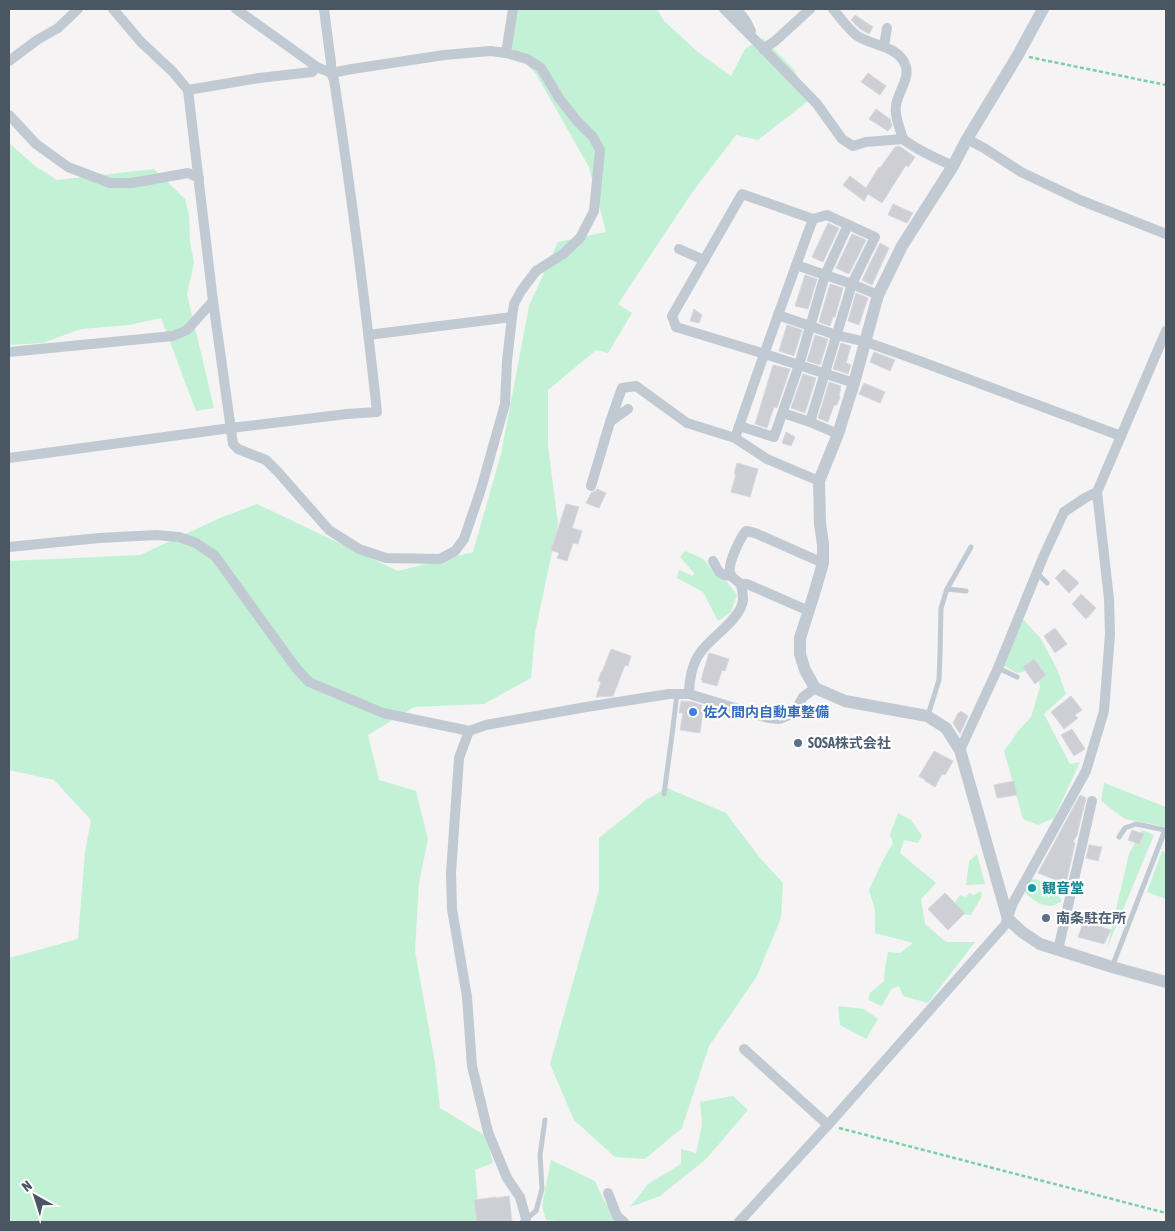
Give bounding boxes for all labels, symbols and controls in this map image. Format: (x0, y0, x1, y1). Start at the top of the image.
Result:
place label: 佐久間内自動車整備 (703, 704, 829, 720)
marker: 佐久間内自動車整備 (687, 706, 699, 718)
place label: SOSA株式会社 (808, 735, 891, 751)
marker: SOSA株式会社 (792, 737, 804, 749)
place label: 観音堂 (1042, 880, 1084, 896)
marker: 観音堂 (1026, 882, 1038, 894)
place label: 南条駐在所 (1056, 910, 1126, 926)
marker: 南条駐在所 (1040, 912, 1052, 924)
north arrow (10, 1171, 60, 1221)
text: N (19, 1177, 35, 1195)

